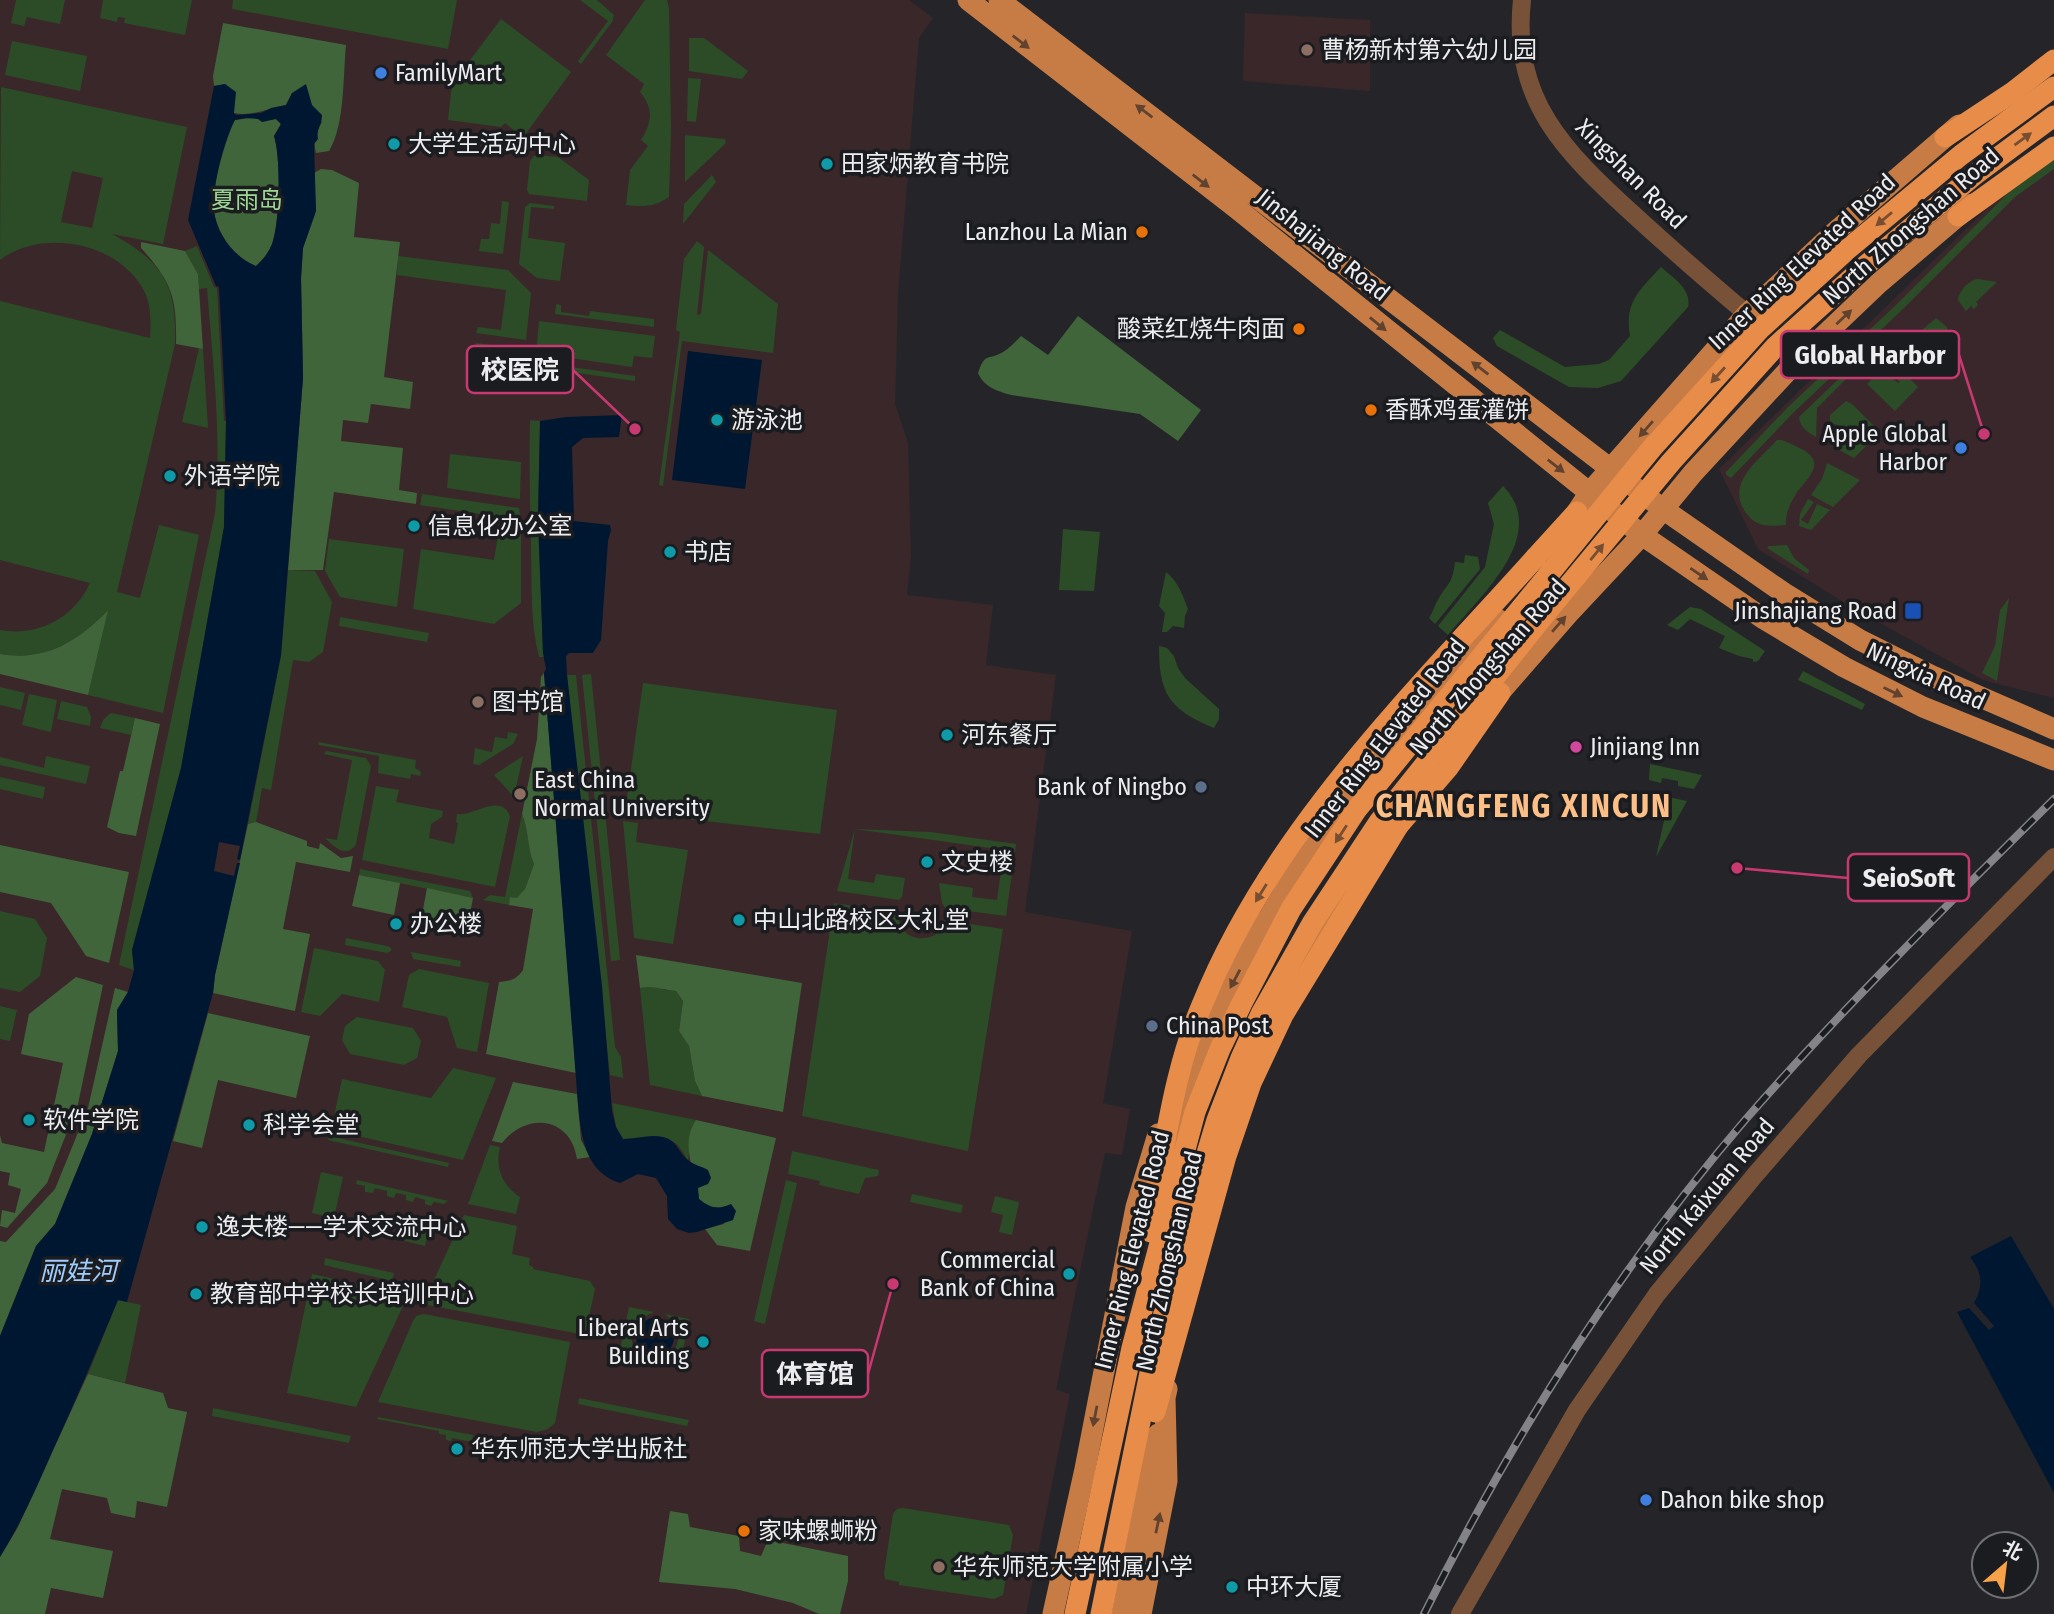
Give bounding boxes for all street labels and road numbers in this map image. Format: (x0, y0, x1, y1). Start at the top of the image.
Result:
street label: Xingshan Road (1570, 113, 1692, 235)
street label: North Zhongshan Road (1817, 142, 2005, 310)
street label: Inner Ring Elevated Road (1703, 168, 1901, 356)
street label: Jinshajiang Road (1251, 183, 1395, 307)
street label: North Zhongshan Road (1404, 573, 1572, 761)
street label: Inner Ring Elevated Road (1299, 633, 1471, 843)
street label: Ningxia Road (1862, 636, 1990, 716)
street label: North Kaixuan Road (1634, 1112, 1780, 1280)
street label: Inner Ring Elevated Road (1089, 1128, 1175, 1372)
street label: North Zhongshan Road (1130, 1148, 1208, 1374)

